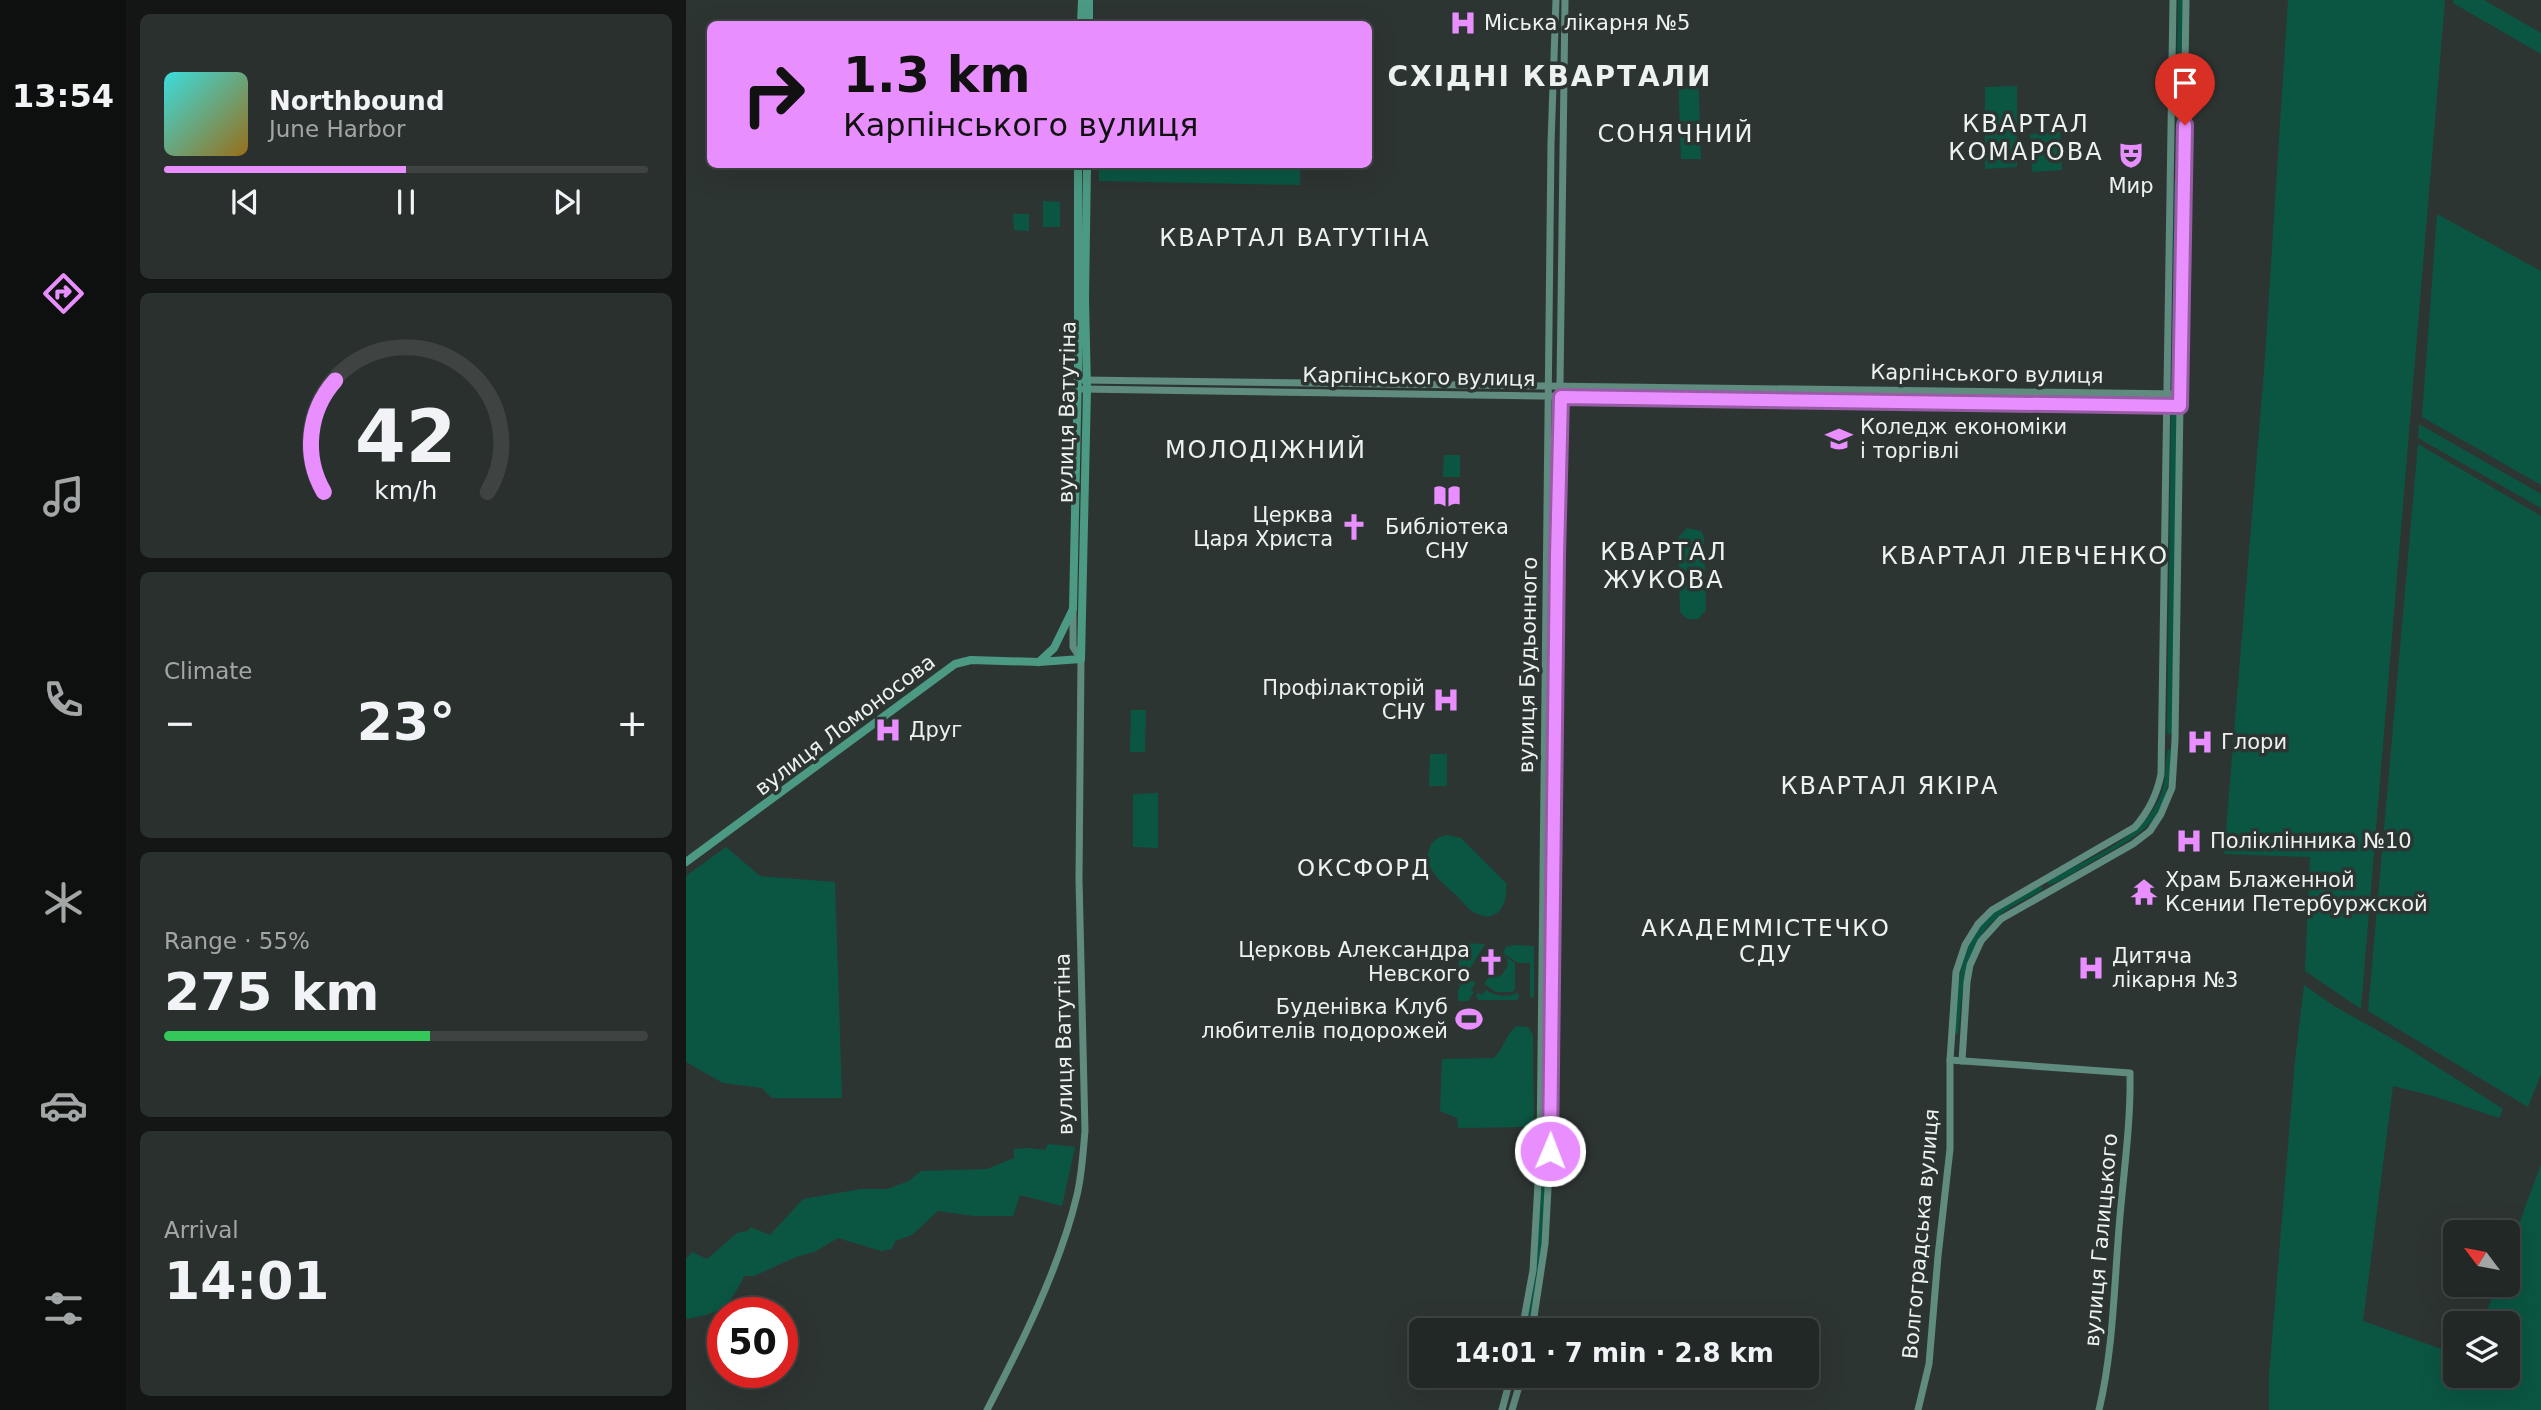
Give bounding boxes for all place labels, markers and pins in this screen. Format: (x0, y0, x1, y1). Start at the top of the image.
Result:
hospital icon: Міська лікарня №5 (1448, 8, 1478, 38)
place label: Міська лікарня №5 (1484, 11, 1690, 35)
pin (2155, 53, 2215, 125)
theatre icon: Мир (2116, 140, 2146, 170)
place label: Мир (2108, 174, 2154, 198)
place label: Коледж економіки і торгівлі (1860, 415, 2067, 463)
school or university icon: Коледж економіки і торгівлі (1824, 424, 1854, 454)
library icon: Библіотека СНУ (1432, 481, 1462, 511)
place label: Церква Царя Христа (1193, 503, 1333, 551)
church icon: Церква Царя Христа (1339, 512, 1369, 542)
place label: Библіотека СНУ (1385, 515, 1509, 563)
place label: Профілакторій СНУ (1262, 676, 1425, 724)
hospital icon: Профілакторій СНУ (1431, 685, 1461, 715)
hospital icon: Друг (873, 715, 903, 745)
place label: Друг (909, 718, 962, 742)
hospital icon: Глори (2185, 727, 2215, 757)
place label: Глори (2221, 730, 2287, 754)
hospital icon: Поліклінника №10 (2174, 826, 2204, 856)
place label: Поліклінника №10 (2210, 829, 2412, 853)
place label: Храм Блаженной Ксении Петербуржской (2165, 868, 2428, 916)
temple icon: Храм Блаженной Ксении Петербуржской (2129, 877, 2159, 907)
place label: Церковь Александра Невского (1238, 938, 1470, 986)
place label: Дитяча лікарня №3 (2112, 944, 2238, 992)
church icon: Церковь Александра Невского (1476, 947, 1506, 977)
hospital icon: Дитяча лікарня №3 (2076, 953, 2106, 983)
place label: Буденівка Клуб любителів подорожей (1201, 995, 1448, 1043)
sports icon: Буденівка Клуб любителів подорожей (1454, 1004, 1484, 1034)

